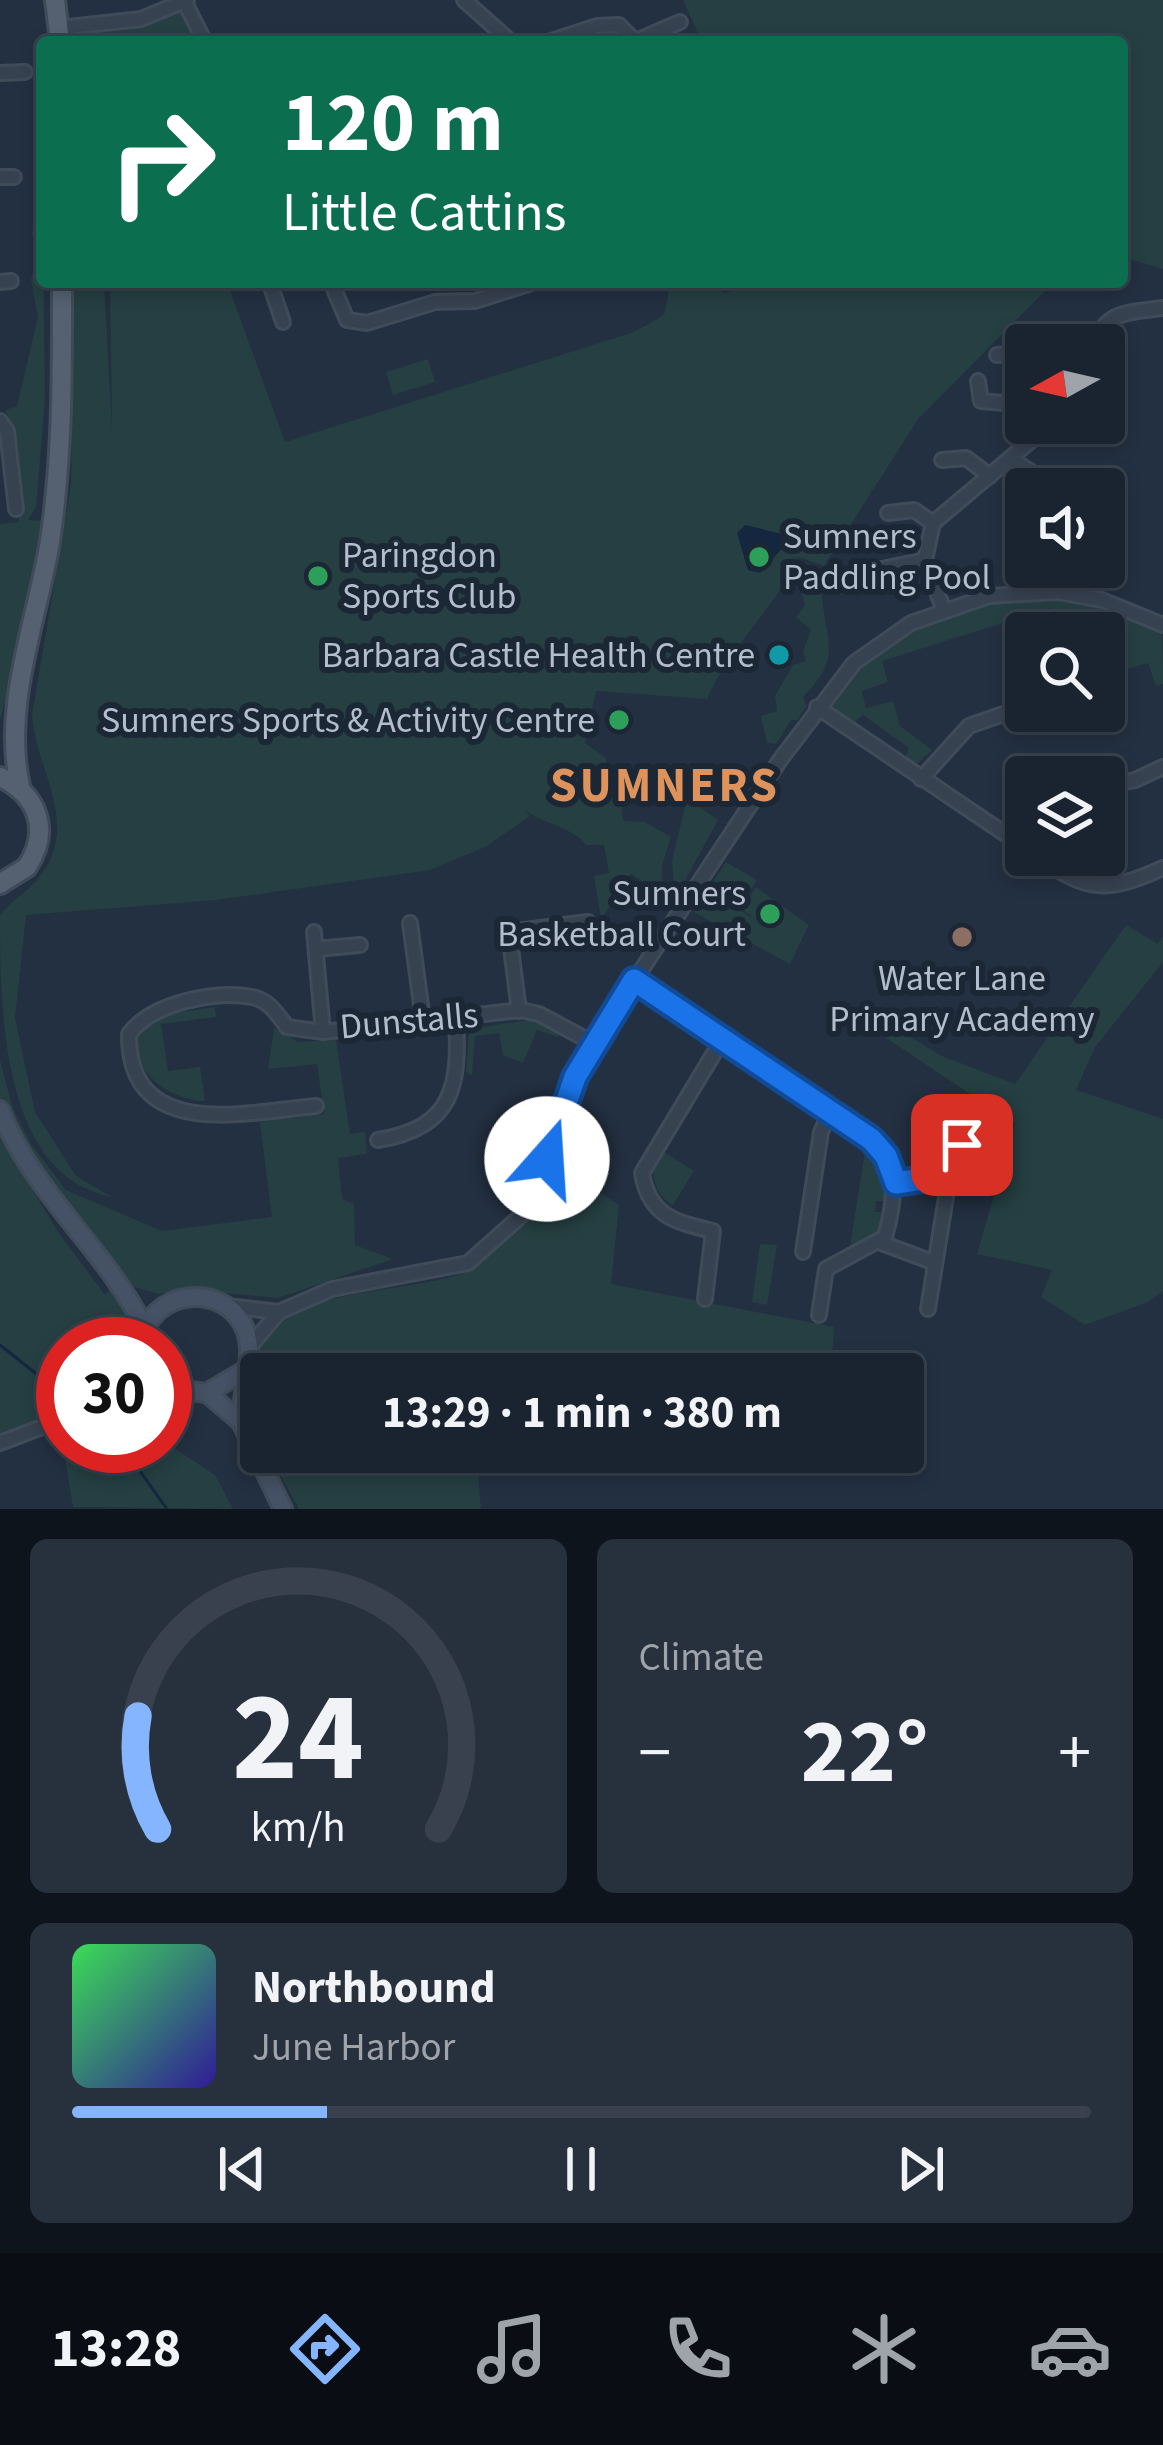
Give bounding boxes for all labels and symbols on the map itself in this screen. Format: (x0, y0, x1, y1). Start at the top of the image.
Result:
north arrow (1005, 324, 1125, 444)
place label: Sumners Paddling Pool (783, 511, 991, 603)
place label: Paringdon Sports Club (342, 530, 517, 622)
marker: Sumners Paddling Pool (746, 544, 772, 570)
marker: Paringdon Sports Club (305, 563, 331, 589)
place label: Barbara Castle Health Centre (322, 630, 755, 681)
marker: Barbara Castle Health Centre (766, 642, 792, 668)
place label: Sumners Sports & Activity Centre (101, 695, 595, 746)
marker: Sumners Sports & Activity Centre (606, 707, 632, 733)
district label: SUMNERS (550, 752, 780, 820)
place label: Sumners Basketball Court (497, 868, 746, 960)
marker: Sumners Basketball Court (757, 901, 783, 927)
marker: Water Lane Primary Academy (949, 924, 975, 950)
place label: Water Lane Primary Academy (829, 953, 1095, 1045)
street label: Dunstalls (338, 990, 480, 1052)
pin (911, 1094, 1013, 1196)
position arrow (484, 1096, 610, 1222)
speed limit sign: 30 (36, 1317, 192, 1473)

